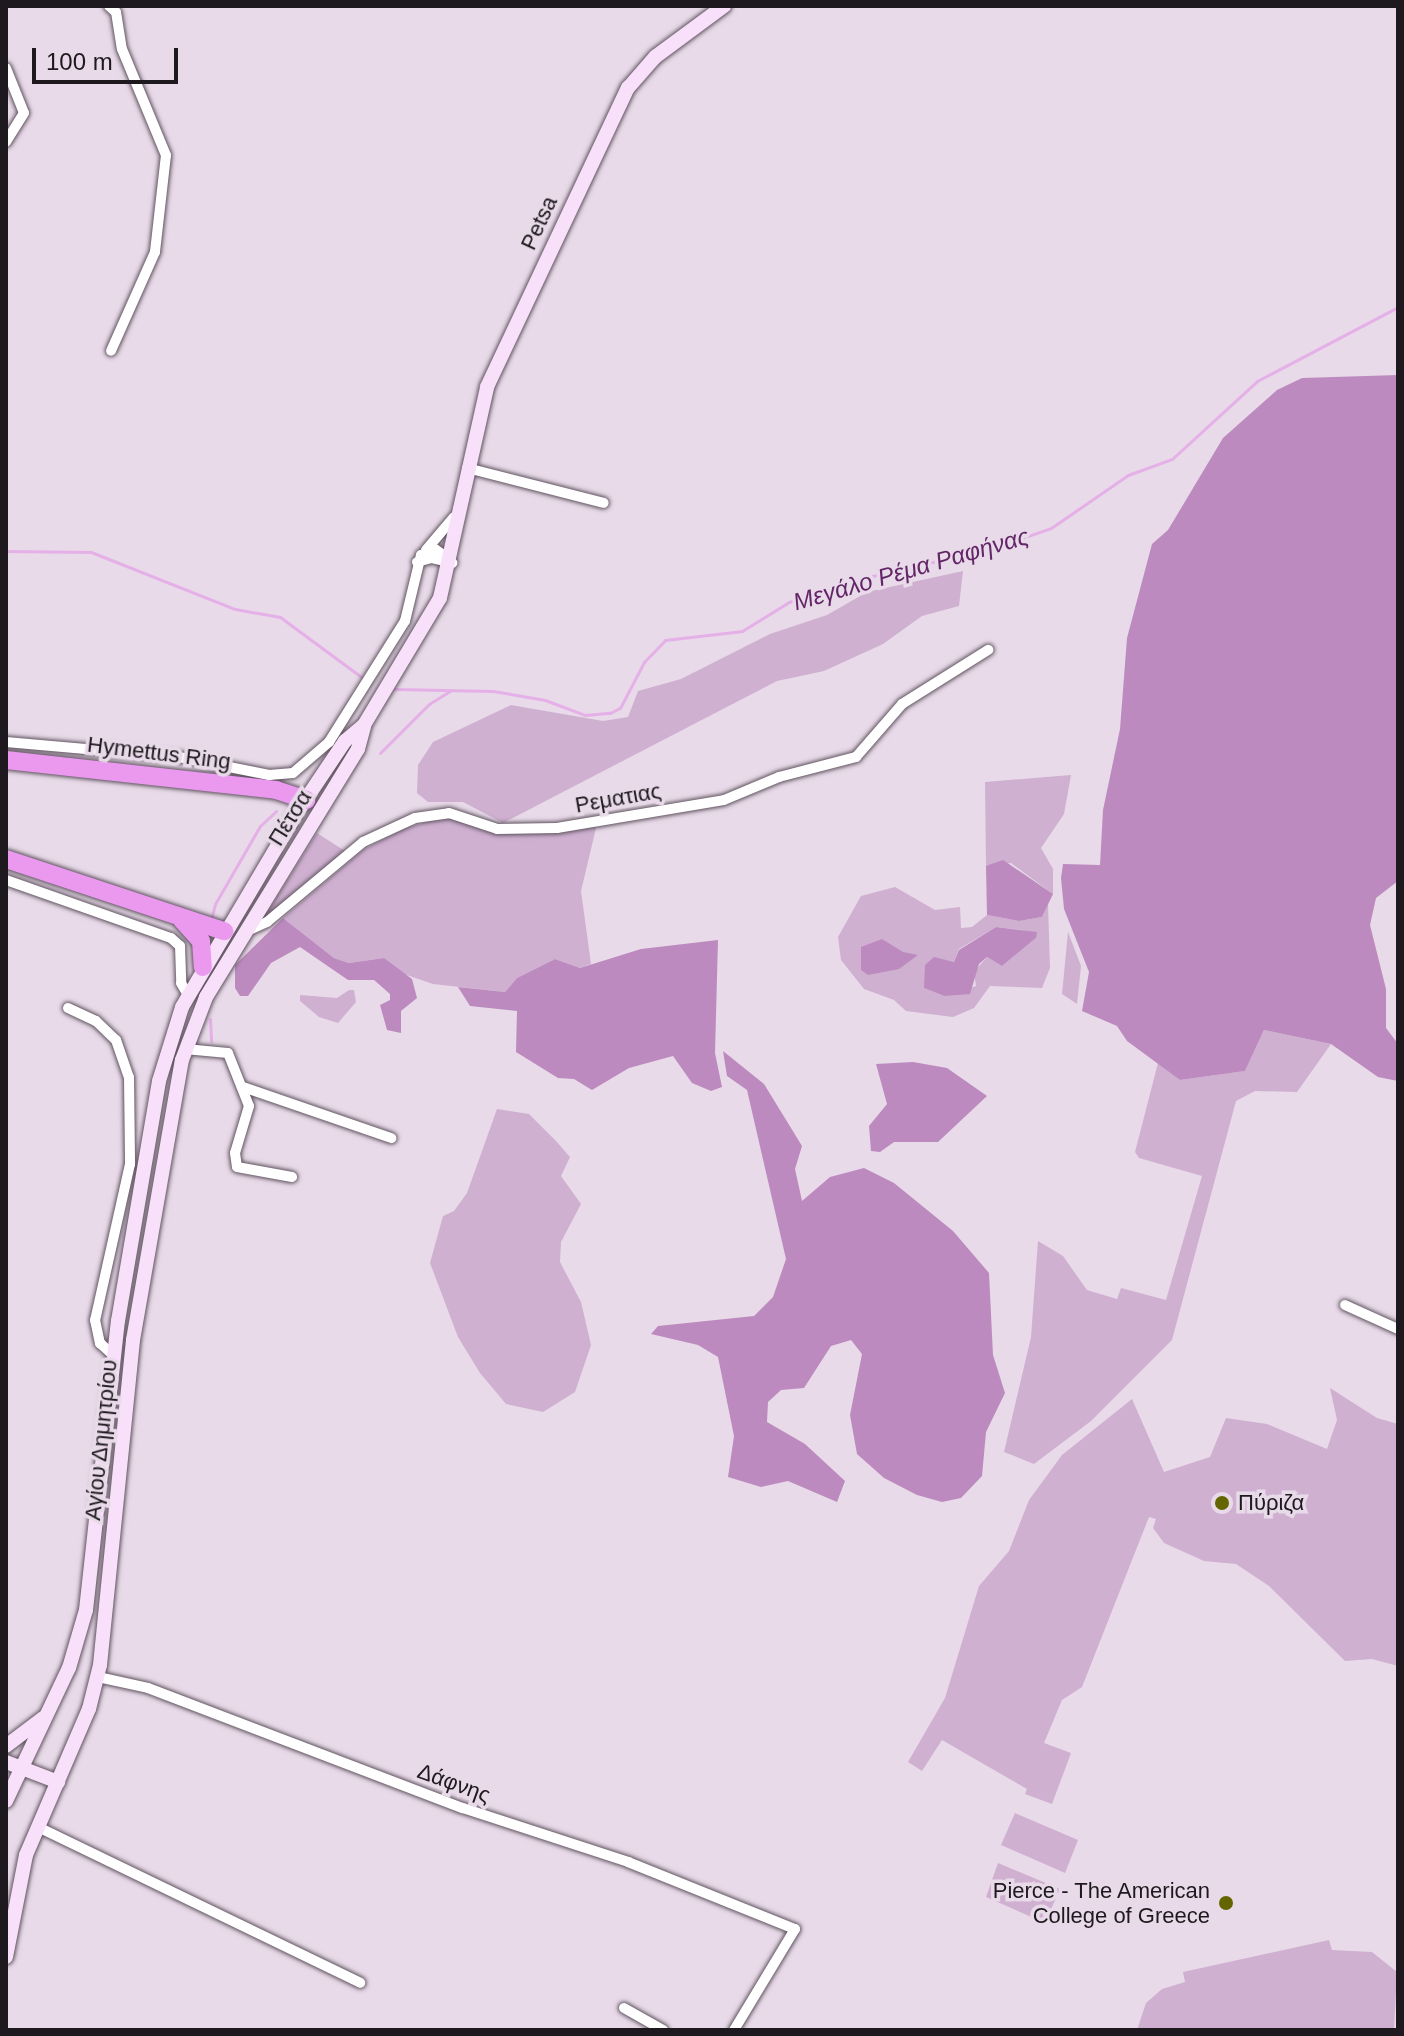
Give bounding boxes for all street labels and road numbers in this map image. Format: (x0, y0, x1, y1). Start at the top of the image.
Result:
street label: Petsa (515, 192, 563, 254)
street label: Hymettus Ring (86, 731, 232, 775)
street label: Ρεματιας (573, 777, 663, 819)
street label: Πέτσα (263, 785, 317, 851)
street label: Αγίου Δημητρίου (79, 1358, 123, 1522)
street label: Δάφνης (414, 1758, 494, 1808)

